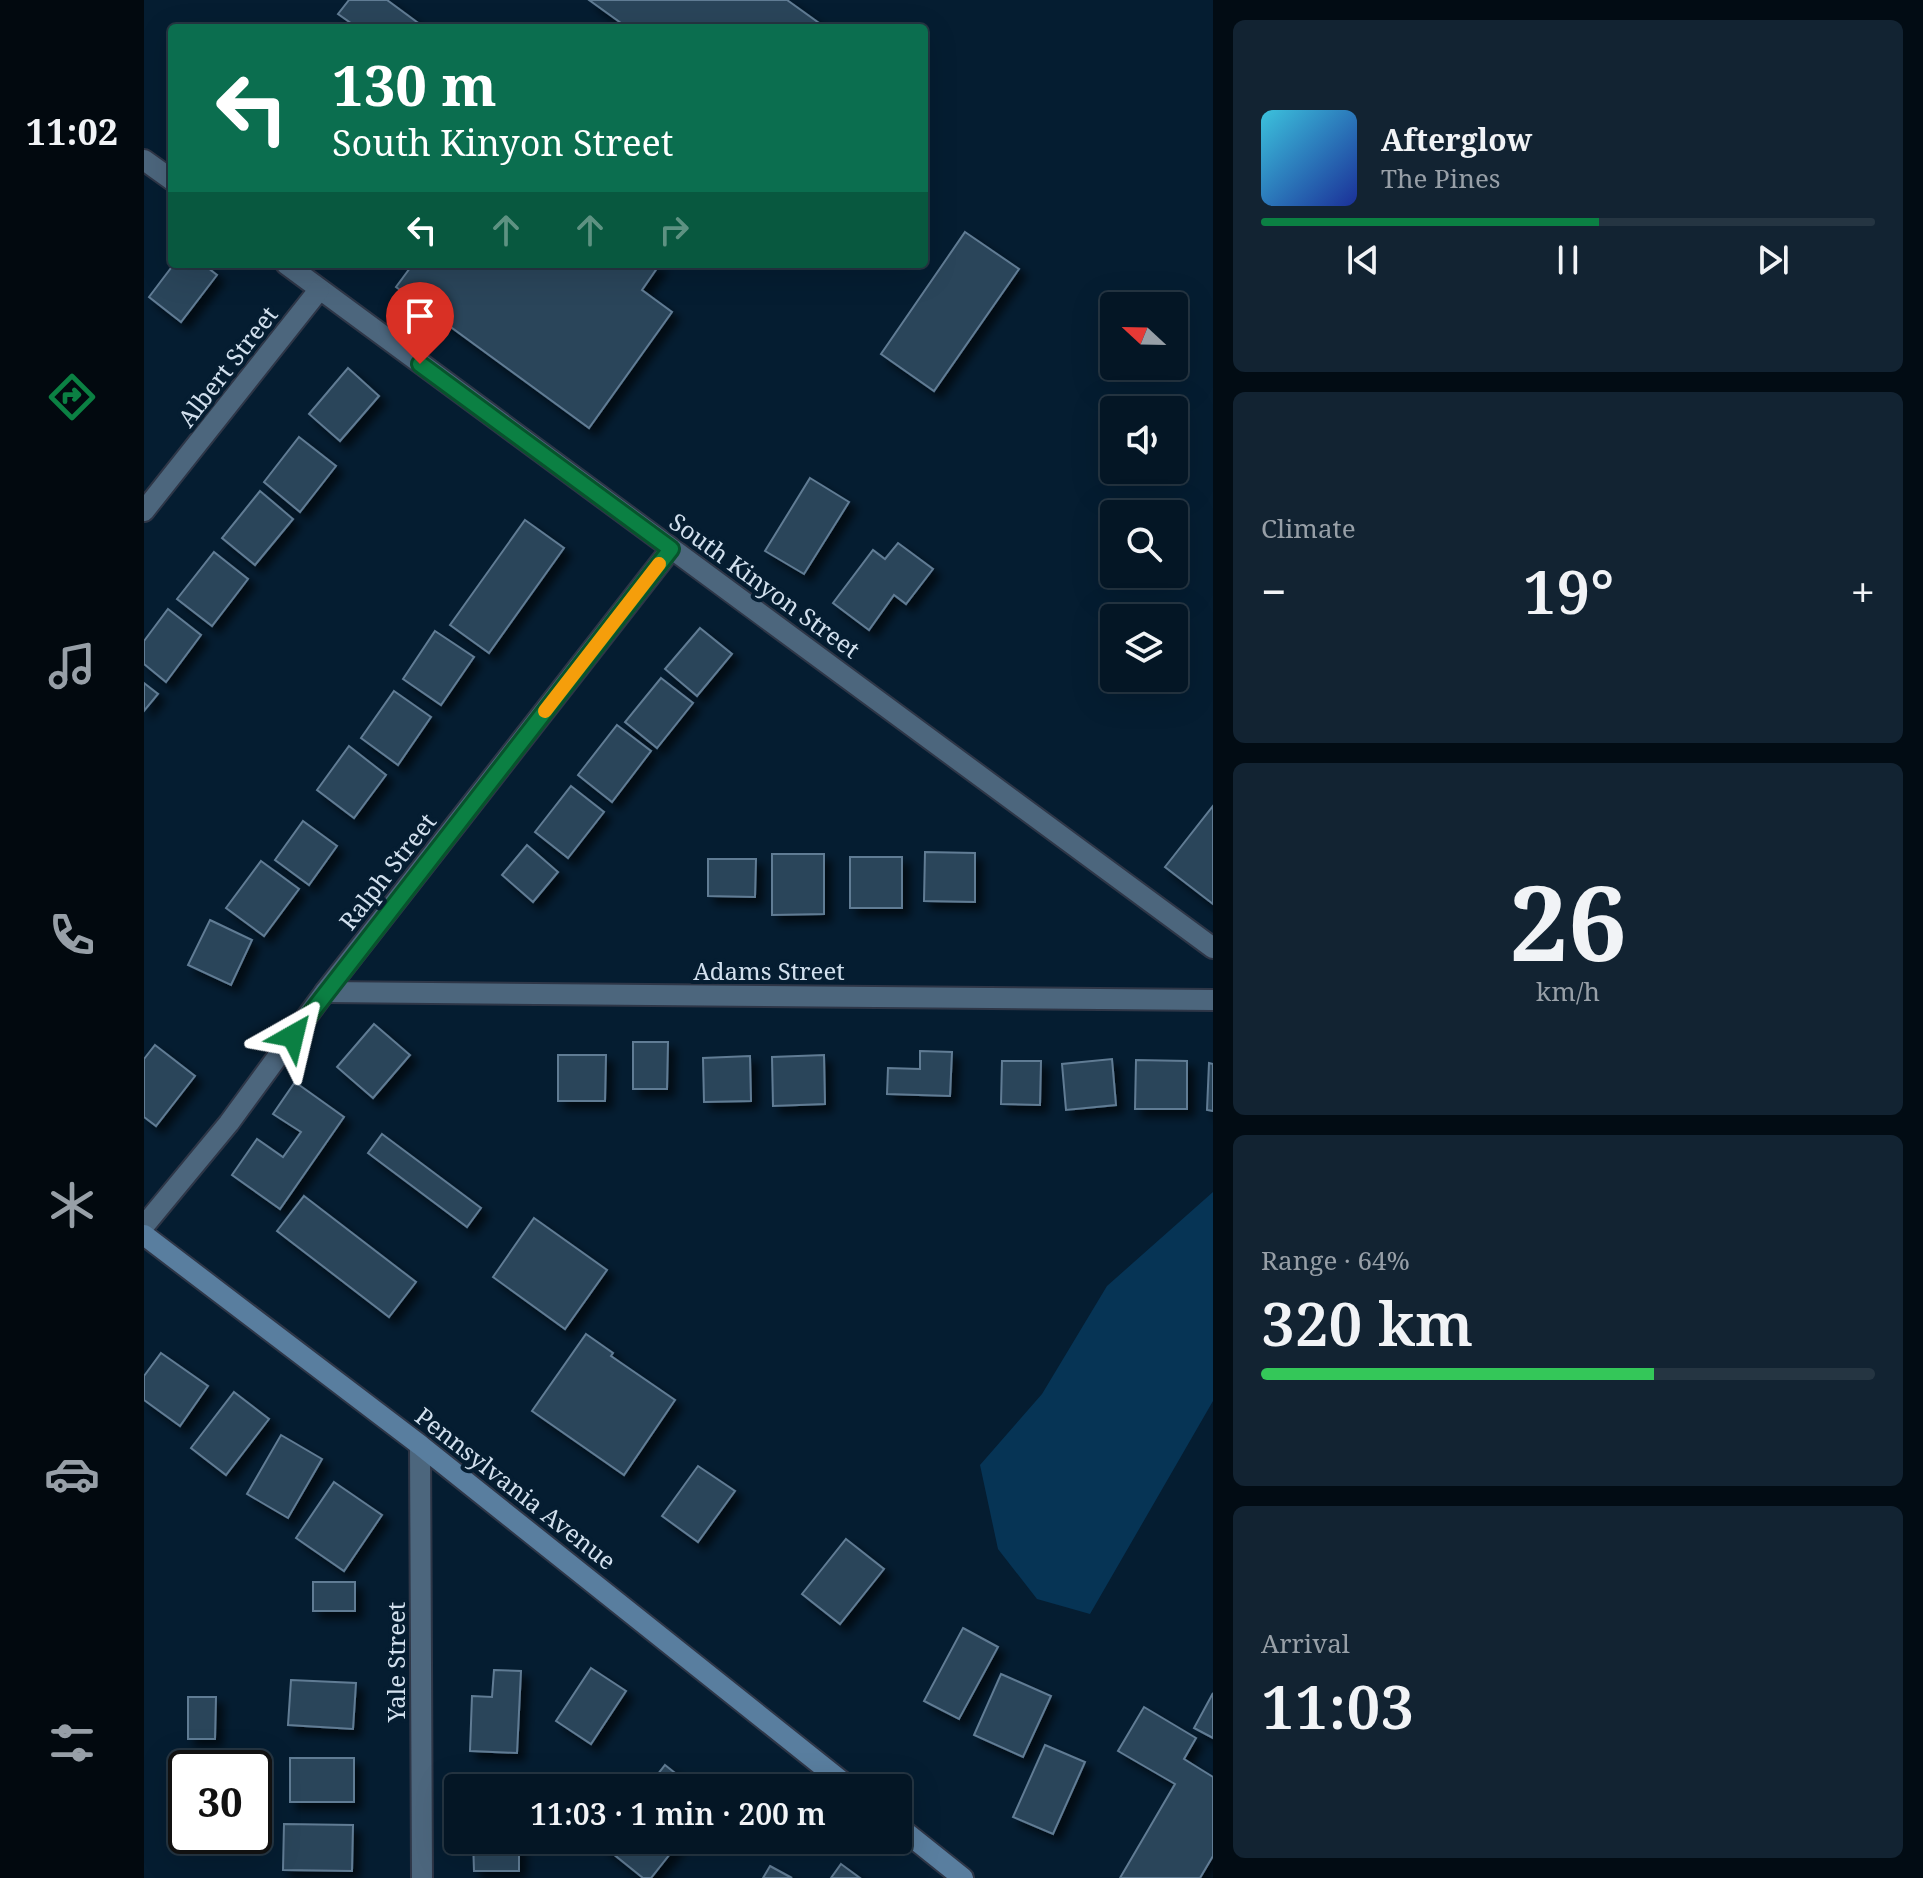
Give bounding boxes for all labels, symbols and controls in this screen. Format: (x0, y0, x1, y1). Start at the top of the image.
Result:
text: 130 m (332, 46, 497, 122)
icon: left (200, 56, 304, 160)
text: 11:02 (26, 107, 118, 156)
text: South Kinyon Street (332, 118, 673, 167)
text: Afterglow (1381, 119, 1532, 160)
text: The Pines (1381, 160, 1501, 196)
icon: left (400, 208, 444, 252)
icon: ahead (484, 208, 528, 252)
icon: ahead (568, 208, 612, 252)
icon: right (652, 208, 696, 252)
icon: previous (1341, 238, 1385, 282)
icon: pause (1546, 238, 1590, 282)
icon: next (1751, 238, 1795, 282)
pin (386, 282, 454, 364)
north arrow (1100, 292, 1188, 380)
map controls (1100, 292, 1188, 692)
icon: arrive (398, 294, 442, 338)
street label: Albert Street (169, 299, 285, 433)
icon: directions (44, 369, 100, 425)
button: sound (1100, 396, 1188, 484)
button: search (1100, 500, 1188, 588)
street label: South Kinyon Street (663, 505, 867, 665)
text: Climate (1261, 510, 1356, 546)
text: 19° (1523, 550, 1614, 632)
text: − (1261, 561, 1286, 621)
text: + (1850, 561, 1875, 621)
button: layers (1100, 604, 1188, 692)
icon: music (44, 638, 100, 694)
street label: Ralph Street (331, 806, 443, 936)
text: 26 (1509, 850, 1627, 991)
icon: phone (44, 907, 100, 963)
street label: Adams Street (693, 954, 845, 987)
text: km/h (1536, 973, 1600, 1009)
position arrow (251, 994, 335, 1078)
icon: climate (44, 1177, 100, 1233)
text: Range · 64% (1261, 1242, 1410, 1278)
text: 320 km (1261, 1282, 1473, 1364)
street label: Pennsylvania Avenue (409, 1399, 623, 1577)
icon: car (44, 1446, 100, 1502)
street label: Yale Street (379, 1602, 412, 1723)
text: Arrival (1261, 1625, 1350, 1661)
text: 11:03 (1261, 1665, 1414, 1747)
icon: filters (44, 1715, 100, 1771)
speed limit sign: 30 (168, 1750, 272, 1854)
text: 11:03 · 1 min · 200 m (530, 1793, 826, 1834)

